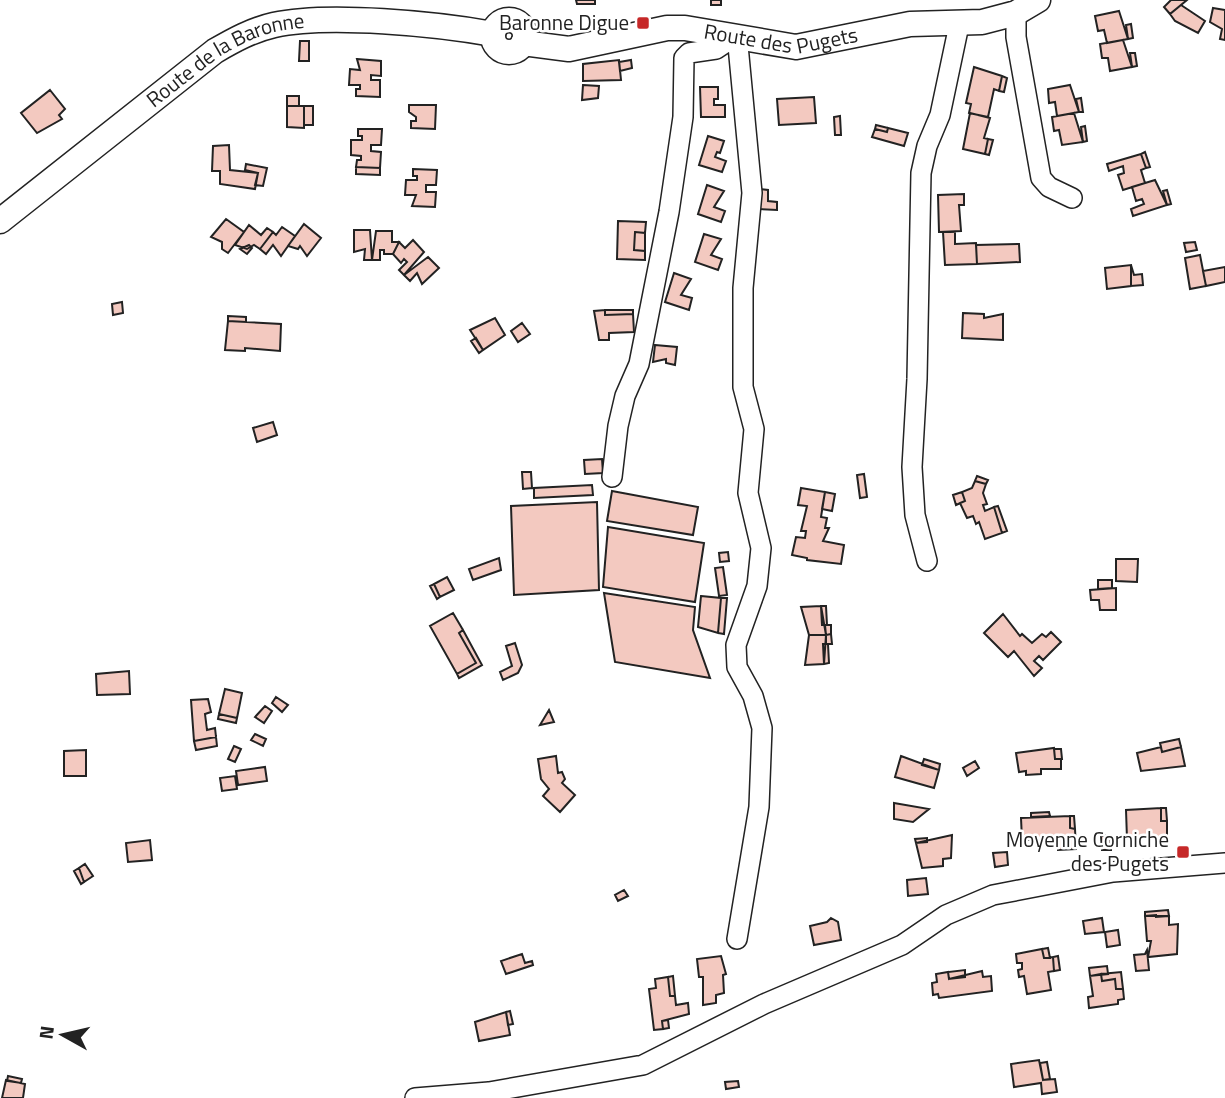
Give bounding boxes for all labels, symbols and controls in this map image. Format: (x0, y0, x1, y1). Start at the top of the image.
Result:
street label: Route de la Baronne (139, 4, 306, 115)
place label: Baronne Digue (499, 6, 629, 38)
marker: Baronne Digue (635, 15, 651, 31)
street label: Route des Pugets (702, 15, 860, 62)
place label: Moyenne Corniche des Pugets (1006, 823, 1169, 879)
marker: Moyenne Corniche des Pugets (1175, 844, 1191, 860)
north arrow (28, 1000, 98, 1070)
text: N (30, 1024, 61, 1041)

